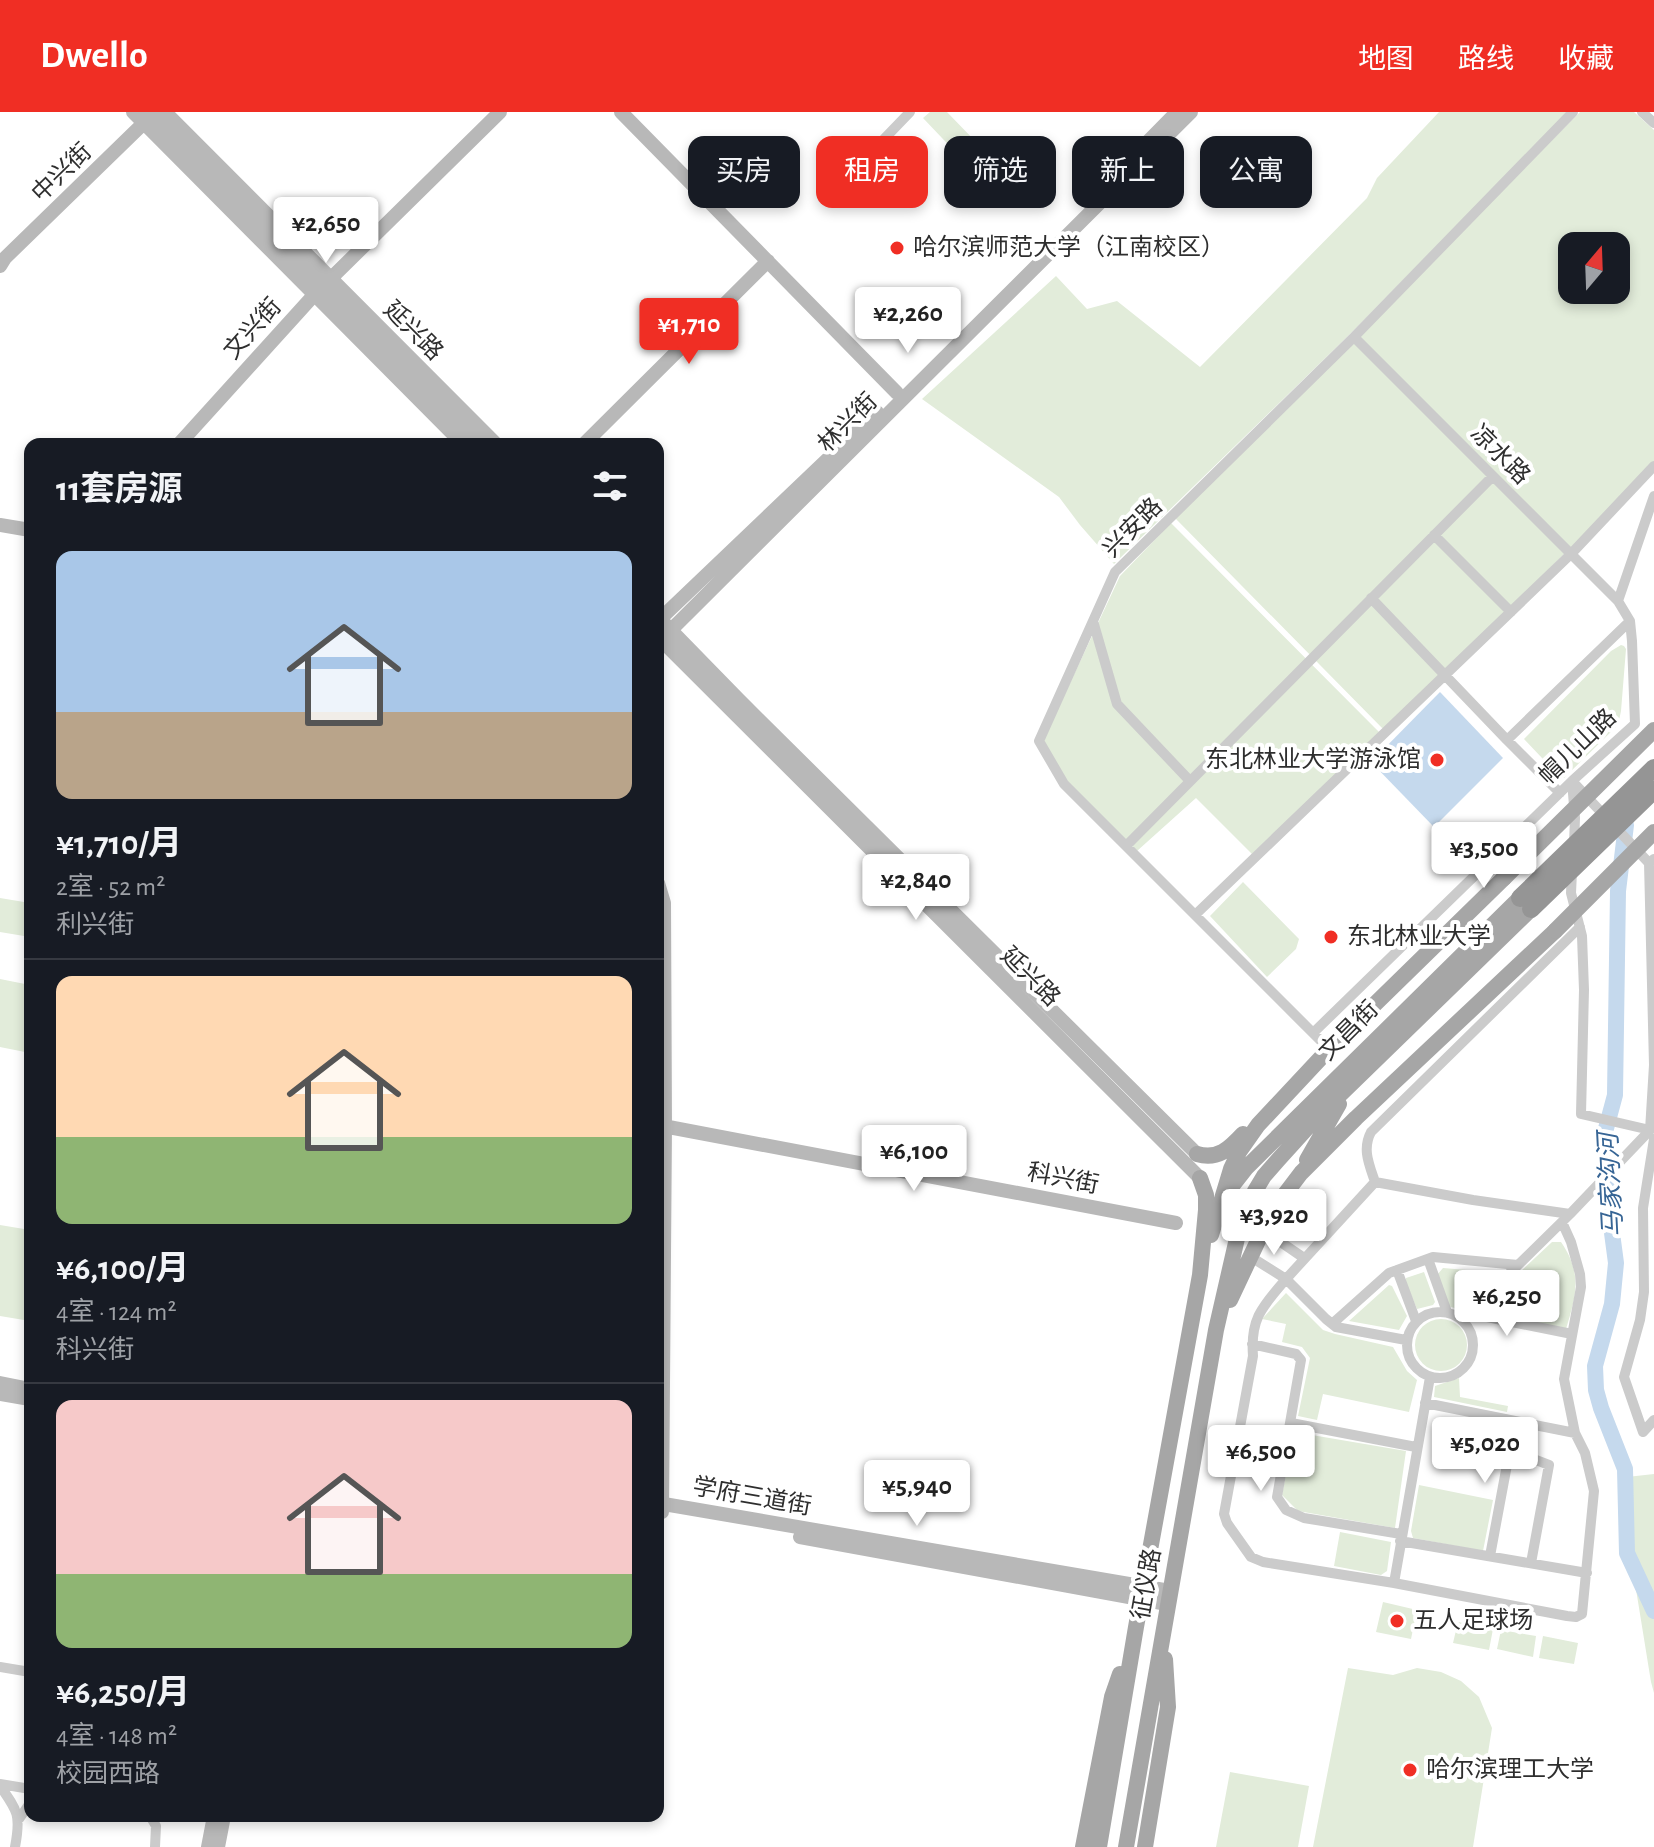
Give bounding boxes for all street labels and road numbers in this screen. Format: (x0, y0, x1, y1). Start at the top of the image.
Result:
street label: 中兴街 (26, 138, 96, 207)
street label: 文兴街 (219, 293, 286, 364)
street label: 延兴路 (379, 296, 448, 365)
street label: 林兴街 (813, 388, 882, 457)
street label: 凉水路 (1466, 420, 1535, 489)
street label: 兴安路 (1098, 493, 1167, 562)
street label: 帽儿山路 (1534, 704, 1621, 789)
street label: 延兴路 (996, 942, 1065, 1011)
street label: 文昌街 (1314, 996, 1383, 1065)
street label: 科兴街 (1025, 1158, 1101, 1198)
street label: 学府三道街 (691, 1473, 814, 1519)
street label: 征仪路 (1127, 1546, 1165, 1622)

